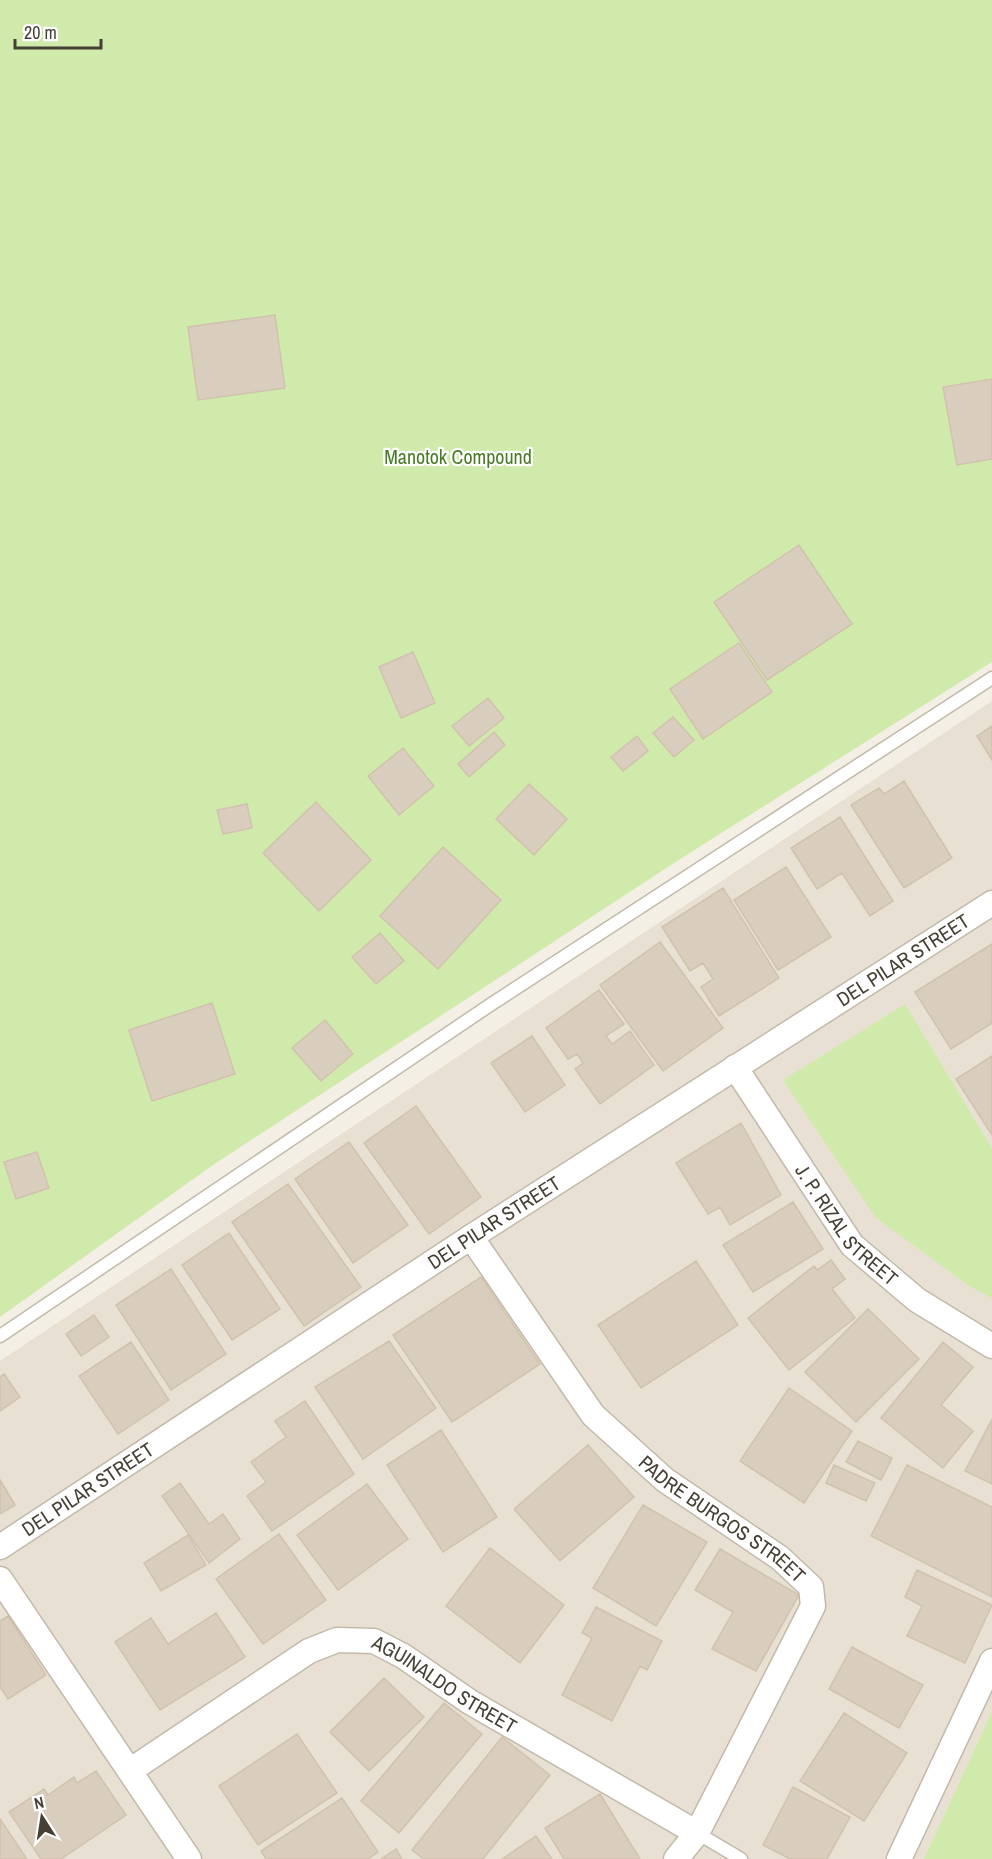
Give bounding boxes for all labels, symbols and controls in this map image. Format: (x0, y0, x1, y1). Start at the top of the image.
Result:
scale bar (15, 12, 100, 50)
text: 20 m (24, 20, 57, 45)
park label: Manotok Compound (384, 443, 532, 470)
street label: DEL PILAR STREET (831, 907, 974, 1012)
street label: J. P. RIZAL STREET (789, 1159, 904, 1291)
street label: DEL PILAR STREET (422, 1169, 565, 1275)
street label: DEL PILAR STREET (16, 1436, 159, 1542)
street label: PADRE BURGOS STREET (633, 1449, 812, 1588)
street label: AGUINALDO STREET (367, 1628, 522, 1739)
north arrow (12, 1787, 72, 1847)
text: N (32, 1791, 46, 1814)

